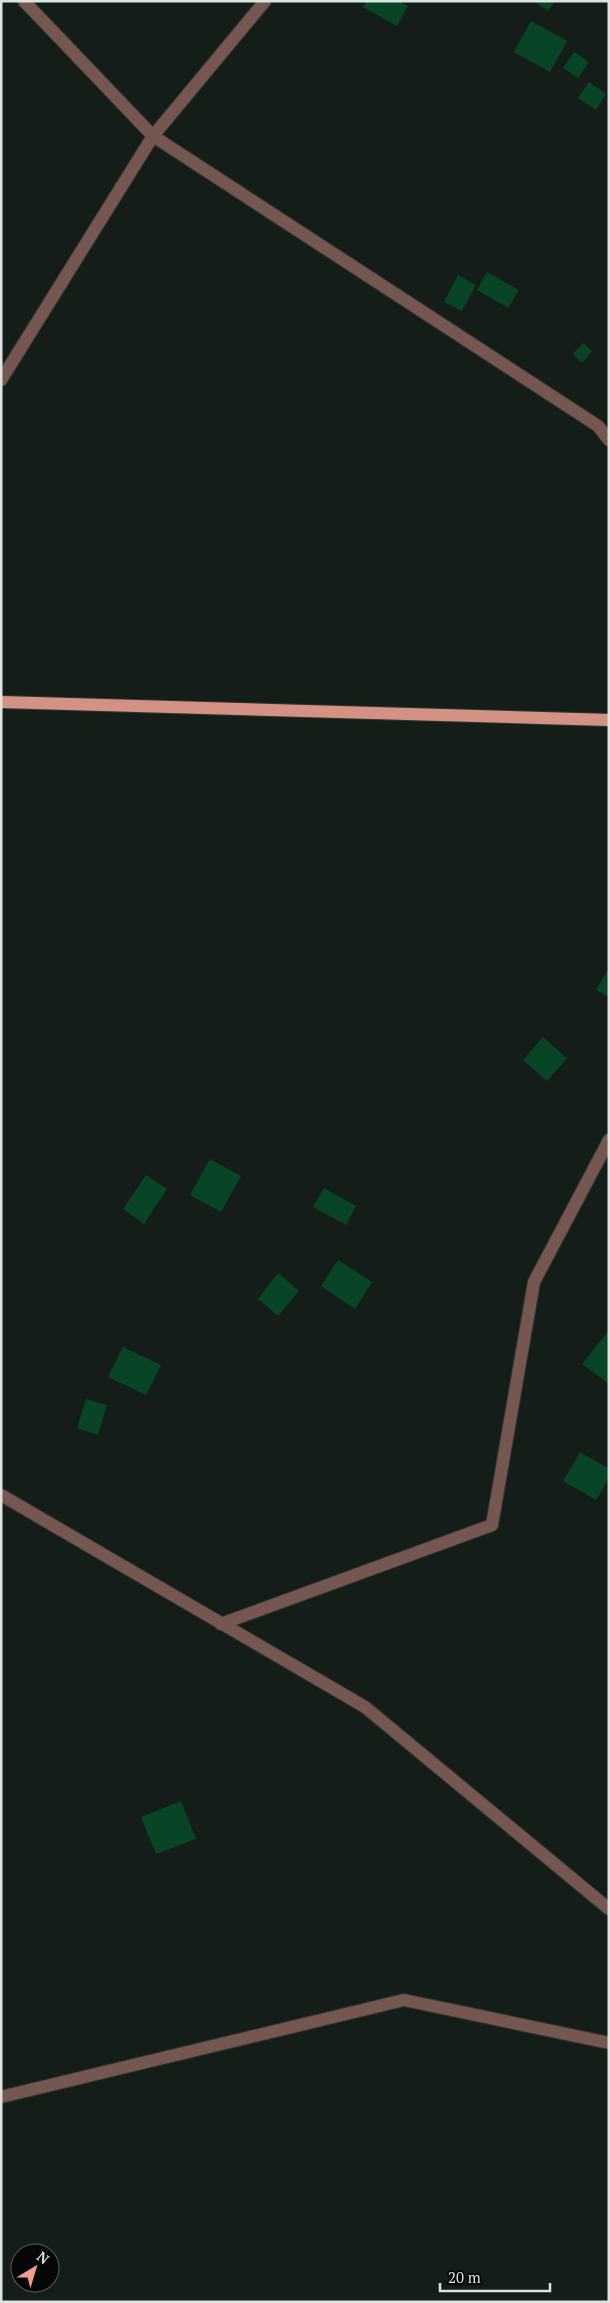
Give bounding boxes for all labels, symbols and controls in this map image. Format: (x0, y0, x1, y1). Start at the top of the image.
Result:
north arrow (10, 2243, 60, 2293)
text: N (33, 2247, 54, 2268)
scale bar (440, 2260, 550, 2292)
text: 20 m (448, 2267, 481, 2287)

